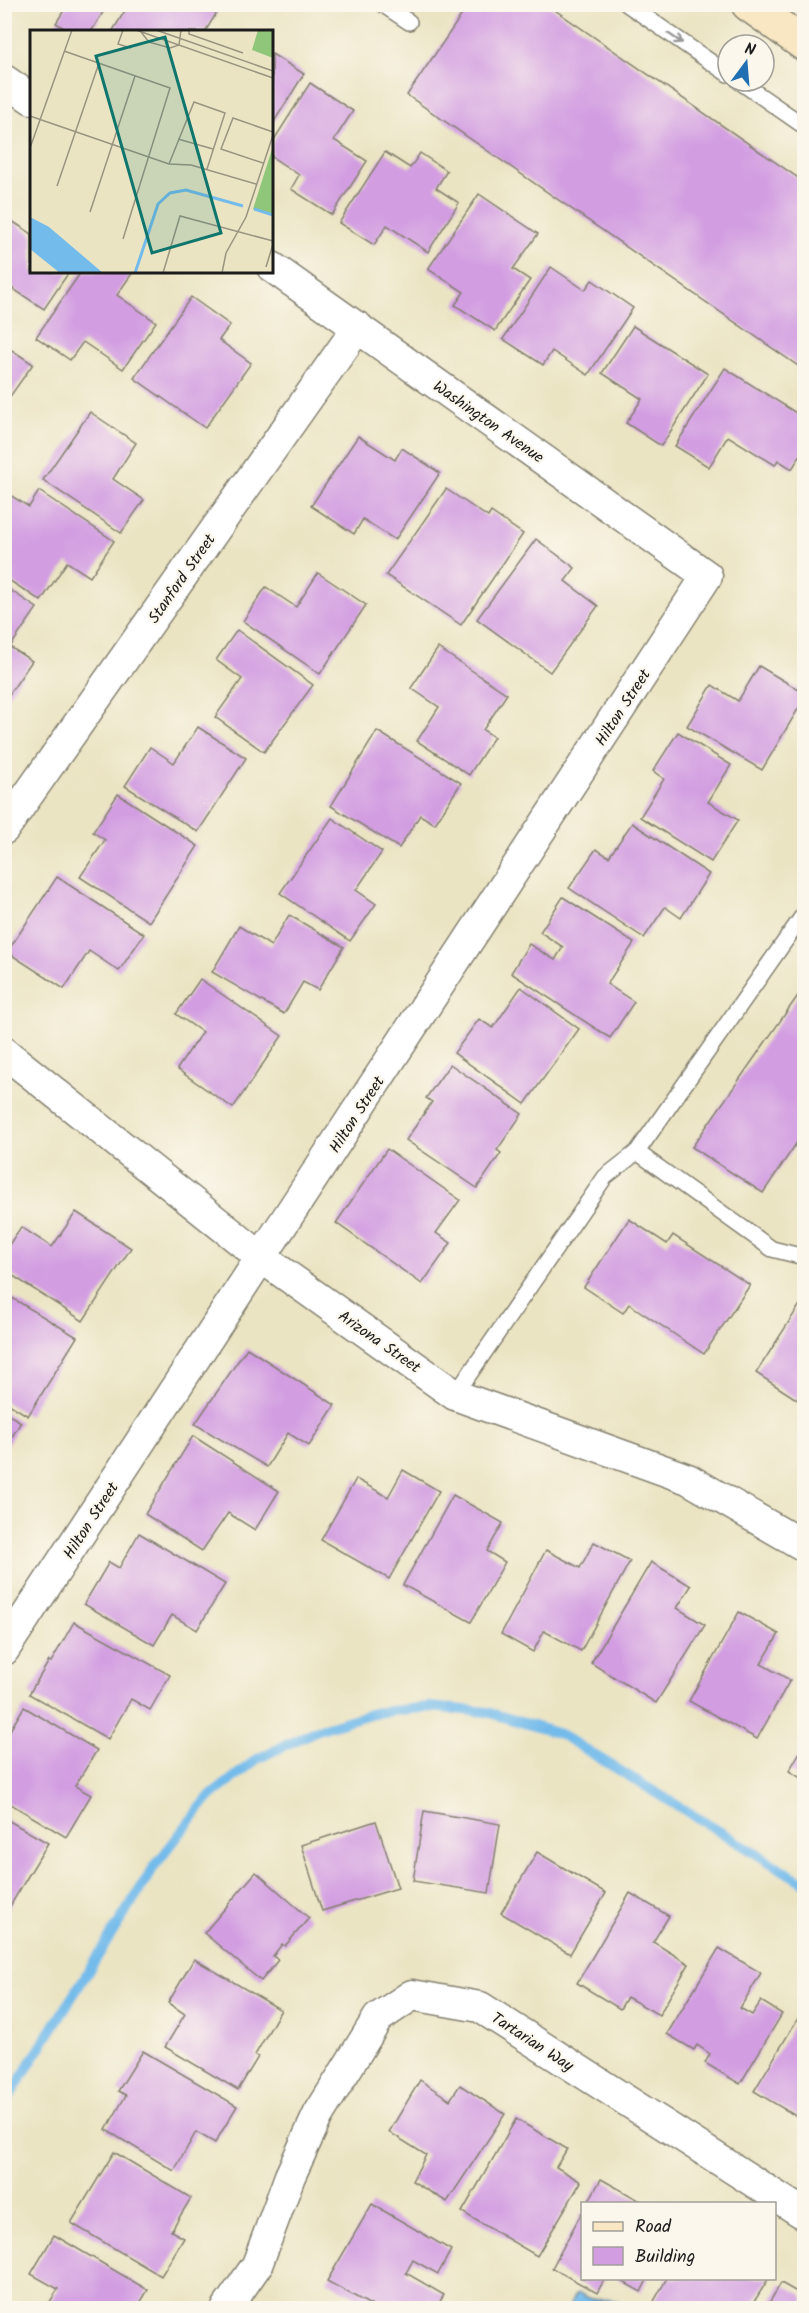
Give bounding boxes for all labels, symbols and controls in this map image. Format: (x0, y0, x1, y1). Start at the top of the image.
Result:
inset map (30, 30, 273, 273)
one-way arrow (667, 32, 683, 44)
north arrow (716, 33, 776, 93)
text: N (741, 37, 758, 63)
street label: Washington Avenue (427, 374, 549, 470)
street label: Stanford Street (142, 528, 223, 629)
street label: Hilton Street (589, 664, 658, 751)
street label: Hilton Street (323, 1071, 392, 1158)
street label: Arizona Street (333, 1304, 426, 1381)
street label: Hilton Street (57, 1477, 126, 1564)
street label: Tartarian Way (486, 2006, 579, 2079)
legend (581, 2202, 776, 2280)
text: Road (635, 2213, 672, 2242)
text: Building (635, 2243, 695, 2272)

